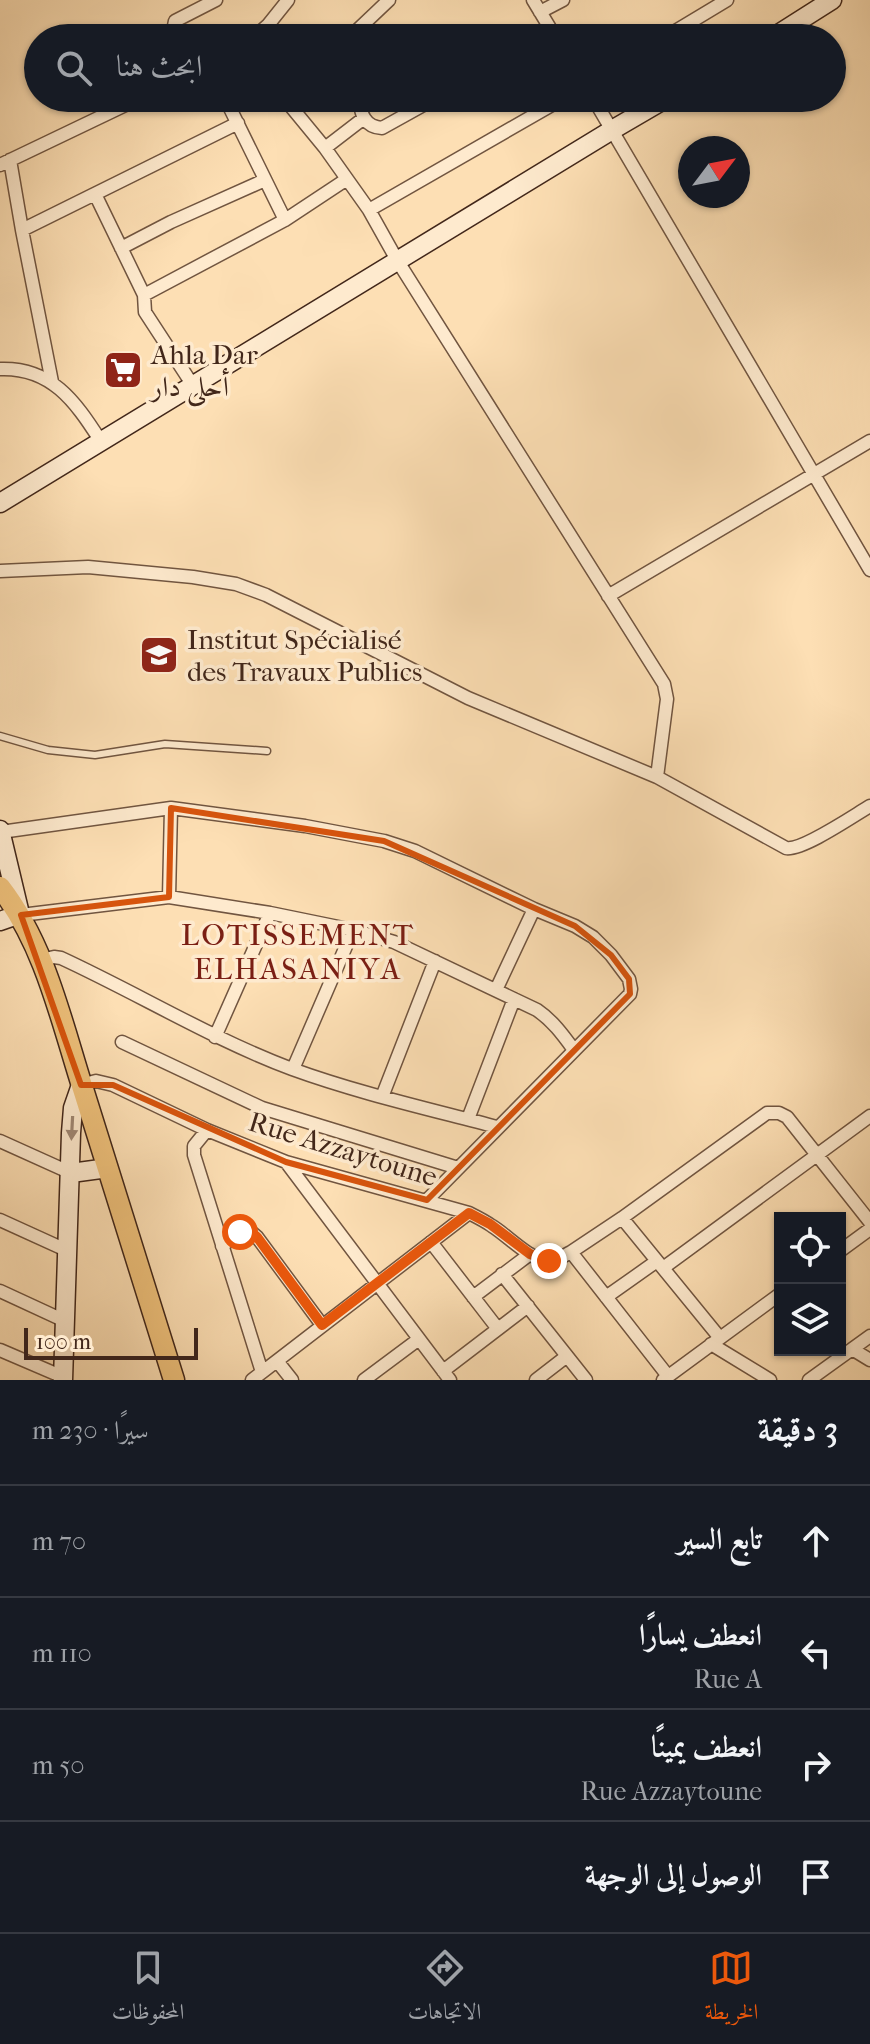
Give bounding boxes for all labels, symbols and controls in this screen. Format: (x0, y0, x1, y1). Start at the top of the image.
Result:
search box (24, 24, 846, 112)
icon: search (52, 46, 96, 90)
text: ابحث هنا (116, 49, 202, 84)
north arrow (678, 136, 750, 208)
place label: Ahla Dar أحلى دار (148, 338, 258, 407)
supermarket icon: Ahla Dar أحلى دار (102, 349, 144, 391)
place label: Institut Spécialisé des Travaux Publics (187, 623, 422, 688)
school or university icon: Institut Spécialisé des Travaux Publics (138, 634, 180, 676)
district label: LOTISSEMENT ELHASANIYA (181, 918, 415, 987)
street label: Rue Azzaytoune (245, 1105, 441, 1193)
one-way arrow (65, 1116, 78, 1141)
map controls (774, 1212, 846, 1356)
button: locate (774, 1212, 846, 1284)
route start (222, 1214, 258, 1250)
route end (531, 1243, 567, 1279)
button: layers (774, 1284, 846, 1356)
scale bar (24, 1324, 198, 1360)
text: 100 m (36, 1329, 91, 1355)
text: 3 دقيقة (757, 1409, 838, 1449)
text: سيرًا · 230 m (32, 1415, 149, 1446)
icon: ahead (794, 1519, 838, 1563)
text: تابع السير (677, 1522, 762, 1557)
text: 70 m (32, 1526, 86, 1557)
text: انعطف يسارًا (639, 1618, 762, 1653)
icon: left (794, 1631, 838, 1675)
text: 110 m (32, 1638, 92, 1669)
text: Rue A (694, 1664, 762, 1695)
text: انعطف يمينًا (651, 1730, 762, 1765)
icon: right (794, 1743, 838, 1787)
text: 50 m (32, 1750, 85, 1781)
text: Rue Azzaytoune (580, 1776, 762, 1807)
icon: arrive (794, 1855, 838, 1899)
text: الوصول إلى الوجهة (585, 1858, 762, 1893)
tab: المحفوظات (112, 1946, 184, 2033)
tab: الاتجاهات (408, 1946, 481, 2033)
tab: الخريطة (705, 1946, 758, 2033)

